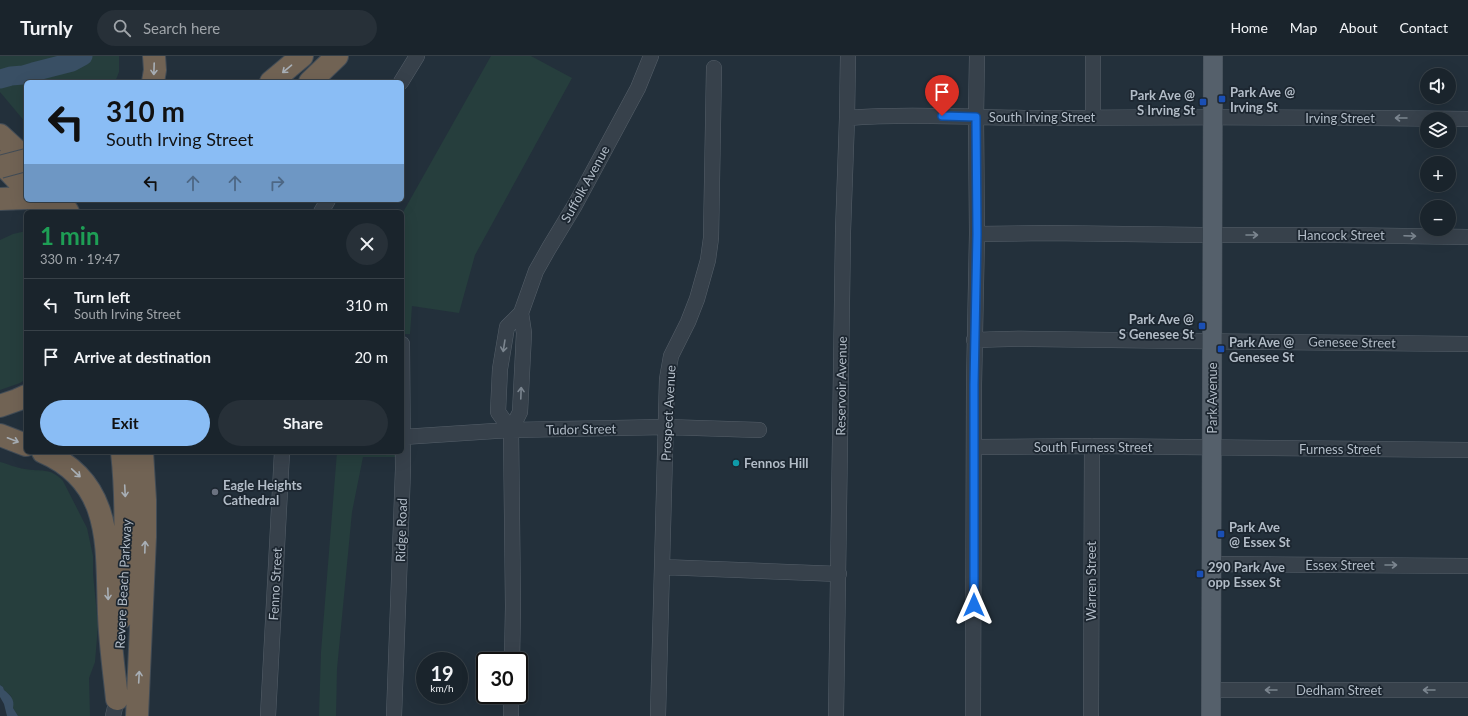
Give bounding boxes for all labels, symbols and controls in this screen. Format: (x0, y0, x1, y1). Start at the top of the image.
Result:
search box (97, 10, 377, 46)
text: Turnly (20, 16, 73, 39)
icon: search (111, 17, 133, 39)
text: Search here (143, 19, 220, 37)
text: Home (1230, 19, 1268, 36)
text: Map (1290, 19, 1317, 36)
text: About (1339, 19, 1377, 36)
text: Contact (1399, 19, 1448, 36)
one-way arrow (150, 62, 158, 75)
one-way arrow (282, 65, 292, 74)
map controls (1420, 68, 1456, 236)
button: sound (1420, 68, 1456, 104)
pin (925, 75, 959, 116)
icon: arrive (931, 81, 953, 103)
place label: Park Ave @ Irving St (1230, 84, 1295, 115)
place label: Park Ave @ S Irving St (1130, 87, 1195, 118)
text: 310 m (106, 94, 185, 128)
marker: Park Ave @ Irving St (1217, 94, 1227, 104)
icon: left (40, 96, 92, 148)
marker: Park Ave @ S Irving St (1198, 97, 1208, 107)
street label: South Irving Street (989, 109, 1096, 125)
street label: Irving Street (1305, 110, 1375, 126)
button: layers (1420, 112, 1456, 148)
one-way arrow (1395, 114, 1408, 122)
text: South Irving Street (106, 128, 254, 150)
street label: Suffolk Avenue (557, 143, 613, 225)
button: + (1420, 156, 1456, 192)
icon: left (140, 172, 162, 194)
icon: ahead (182, 172, 204, 194)
icon: ahead (224, 172, 246, 194)
icon: right (266, 172, 288, 194)
button: − (1420, 200, 1456, 236)
text: 1 min (40, 221, 100, 250)
button: close (346, 223, 388, 265)
street label: Hancock Street (1297, 227, 1385, 243)
one-way arrow (1245, 231, 1258, 239)
one-way arrow (1403, 232, 1416, 240)
text: 330 m · 19:47 (40, 251, 120, 267)
text: Turn left (74, 288, 130, 306)
icon: left (40, 294, 62, 316)
text: 310 m (346, 296, 388, 314)
text: South Irving Street (74, 306, 181, 322)
place label: Park Ave @ S Genesee St (1119, 311, 1194, 342)
marker: Park Ave @ S Genesee St (1197, 321, 1207, 331)
street label: Genesee Street (1308, 333, 1396, 351)
place label: Park Ave @ Genesee St (1229, 334, 1294, 365)
street label: Reservoir Avenue (832, 336, 850, 436)
one-way arrow (500, 339, 508, 352)
marker: Park Ave @ Genesee St (1216, 344, 1226, 354)
icon: arrive (40, 346, 62, 368)
text: Arrive at destination (74, 348, 211, 366)
text: 20 m (354, 348, 388, 366)
street label: Park Avenue (1204, 362, 1220, 434)
street label: Prospect Avenue (657, 364, 679, 461)
one-way arrow (517, 387, 525, 400)
button: Exit (40, 400, 210, 446)
button: Share (218, 400, 388, 446)
street label: Tudor Street (546, 420, 617, 438)
one-way arrow (7, 437, 19, 445)
street label: South Furness Street (1034, 439, 1153, 455)
street label: Furness Street (1299, 441, 1381, 457)
place label: Fennos Hill (744, 455, 808, 471)
marker: Fennos Hill (731, 458, 741, 468)
one-way arrow (71, 468, 81, 477)
place label: Eagle Heights Cathedral (223, 477, 302, 508)
one-way arrow (122, 484, 129, 497)
marker: Eagle Heights Cathedral (210, 487, 220, 497)
street label: Ridge Road (392, 498, 410, 562)
street label: Revere Beach Parkway (112, 519, 134, 649)
place label: Park Ave @ Essex St (1229, 519, 1291, 550)
marker: Park Ave @ Essex St (1216, 529, 1226, 539)
one-way arrow (141, 541, 149, 554)
street label: Warren Street (1083, 541, 1099, 621)
street label: Fenno Street (265, 547, 285, 621)
street label: Essex Street (1305, 557, 1375, 573)
place label: 290 Park Ave opp Essex St (1208, 559, 1285, 590)
one-way arrow (1384, 561, 1397, 569)
marker: 290 Park Ave opp Essex St (1195, 569, 1205, 579)
position arrow (953, 584, 995, 626)
one-way arrow (104, 587, 112, 600)
speed limit sign: 30 (476, 652, 528, 704)
text: 19 (430, 661, 454, 685)
one-way arrow (135, 671, 142, 684)
text: km/h (430, 682, 454, 694)
street label: Dedham Street (1296, 682, 1382, 698)
one-way arrow (1265, 686, 1278, 694)
one-way arrow (1423, 686, 1436, 694)

